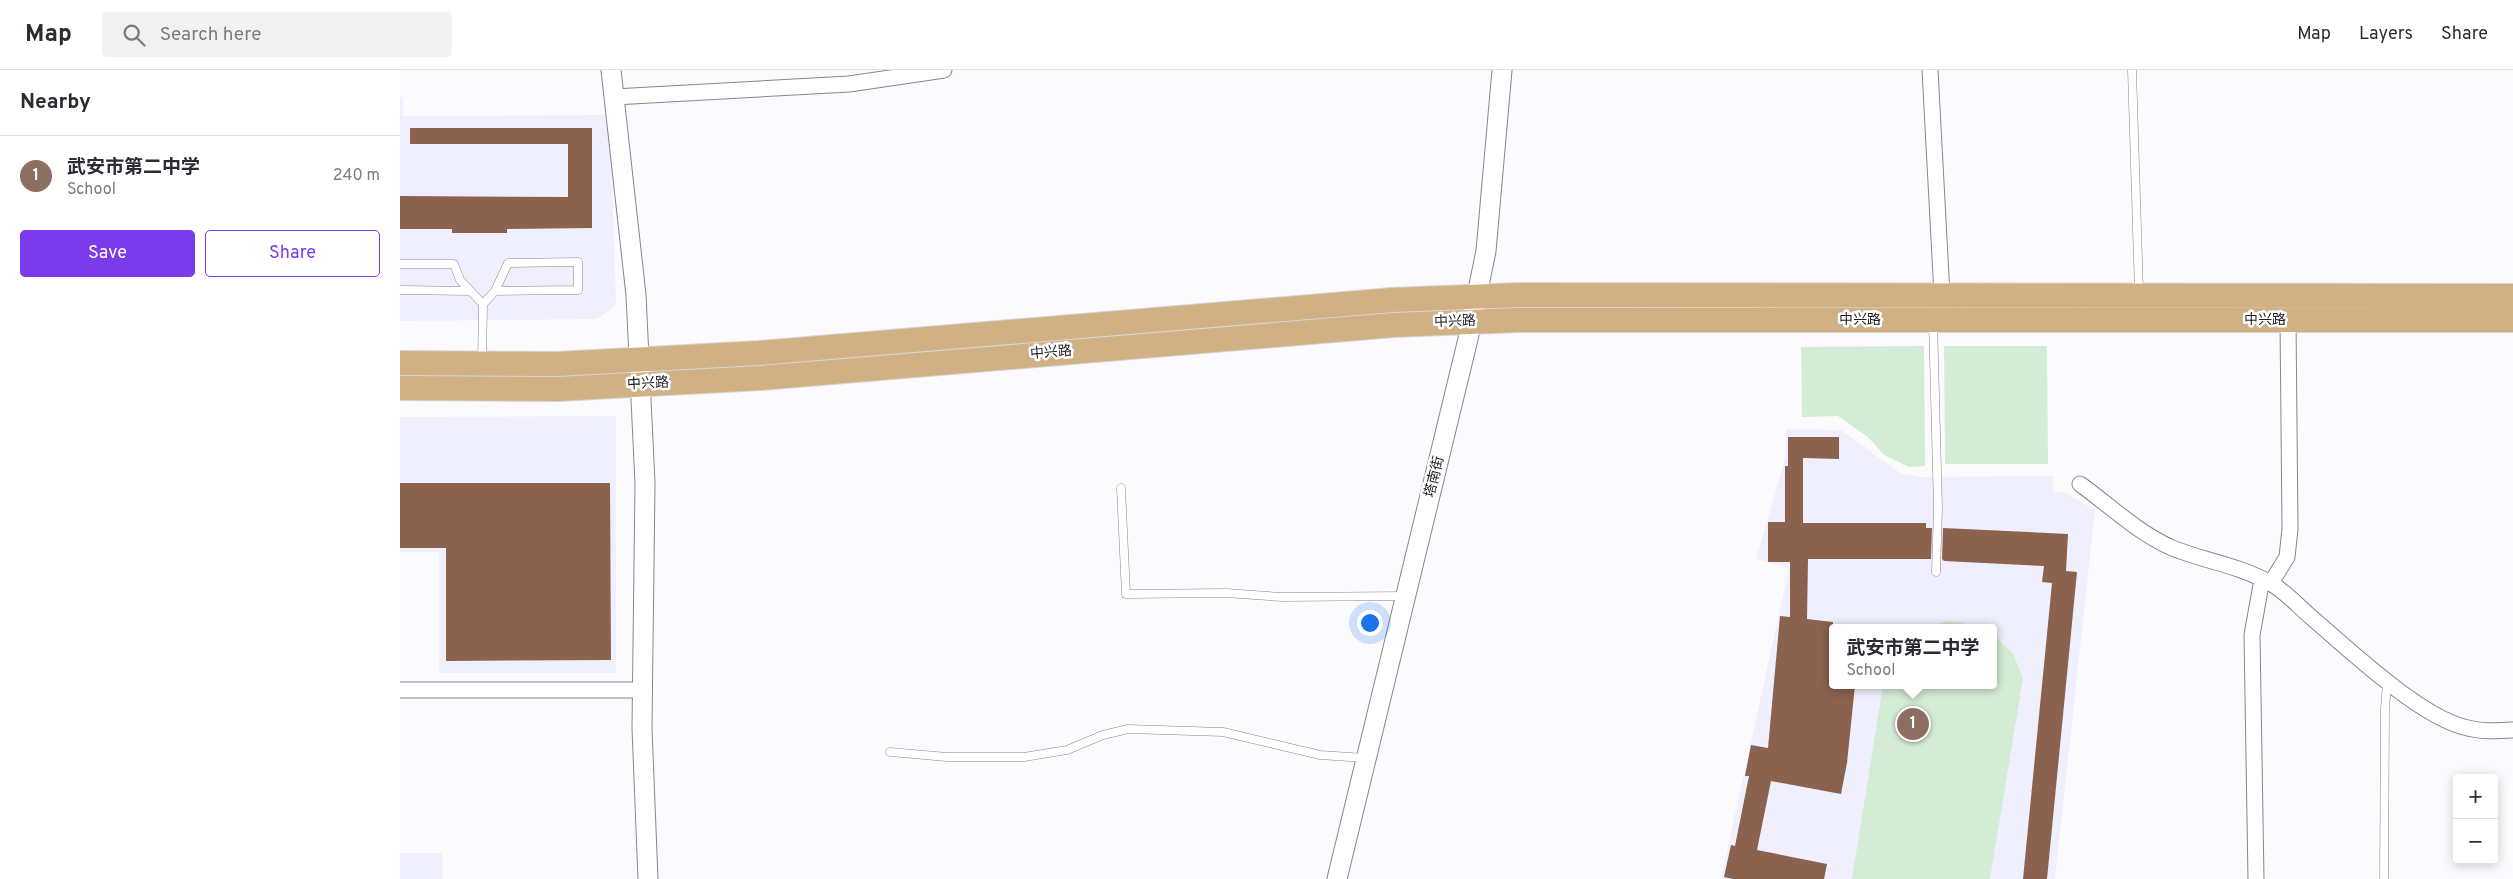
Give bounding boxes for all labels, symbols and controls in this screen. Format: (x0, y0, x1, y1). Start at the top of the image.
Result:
search box (102, 12, 452, 57)
text: Map (25, 20, 72, 50)
icon: search (120, 21, 148, 49)
text: Search here (160, 23, 261, 47)
text: Map (2297, 23, 2331, 46)
text: Layers (2359, 23, 2413, 46)
text: Share (2441, 23, 2488, 46)
text: Nearby (20, 89, 91, 116)
text: 武安市第二中学 (67, 156, 200, 180)
text: 1 (33, 166, 39, 186)
text: 240 m (333, 166, 380, 186)
text: School (67, 180, 116, 200)
button: Save (20, 230, 195, 277)
button: Share (205, 230, 380, 277)
street label: 中兴路 (1839, 312, 1881, 329)
street label: 中兴路 (2244, 312, 2286, 329)
street label: 中兴路 (1434, 313, 1476, 331)
street label: 中兴路 (1029, 343, 1073, 363)
street label: 中兴路 (627, 374, 669, 394)
street label: 塔南街 (1422, 455, 1448, 499)
your location (1357, 610, 1383, 636)
popup (1829, 624, 1997, 689)
text: 武安市第二中学 (1846, 637, 1980, 661)
text: School (1846, 661, 1895, 681)
pin: 1 (1897, 705, 1929, 743)
map controls (2453, 774, 2498, 864)
button: + (2453, 774, 2498, 819)
button: − (2453, 819, 2498, 864)

